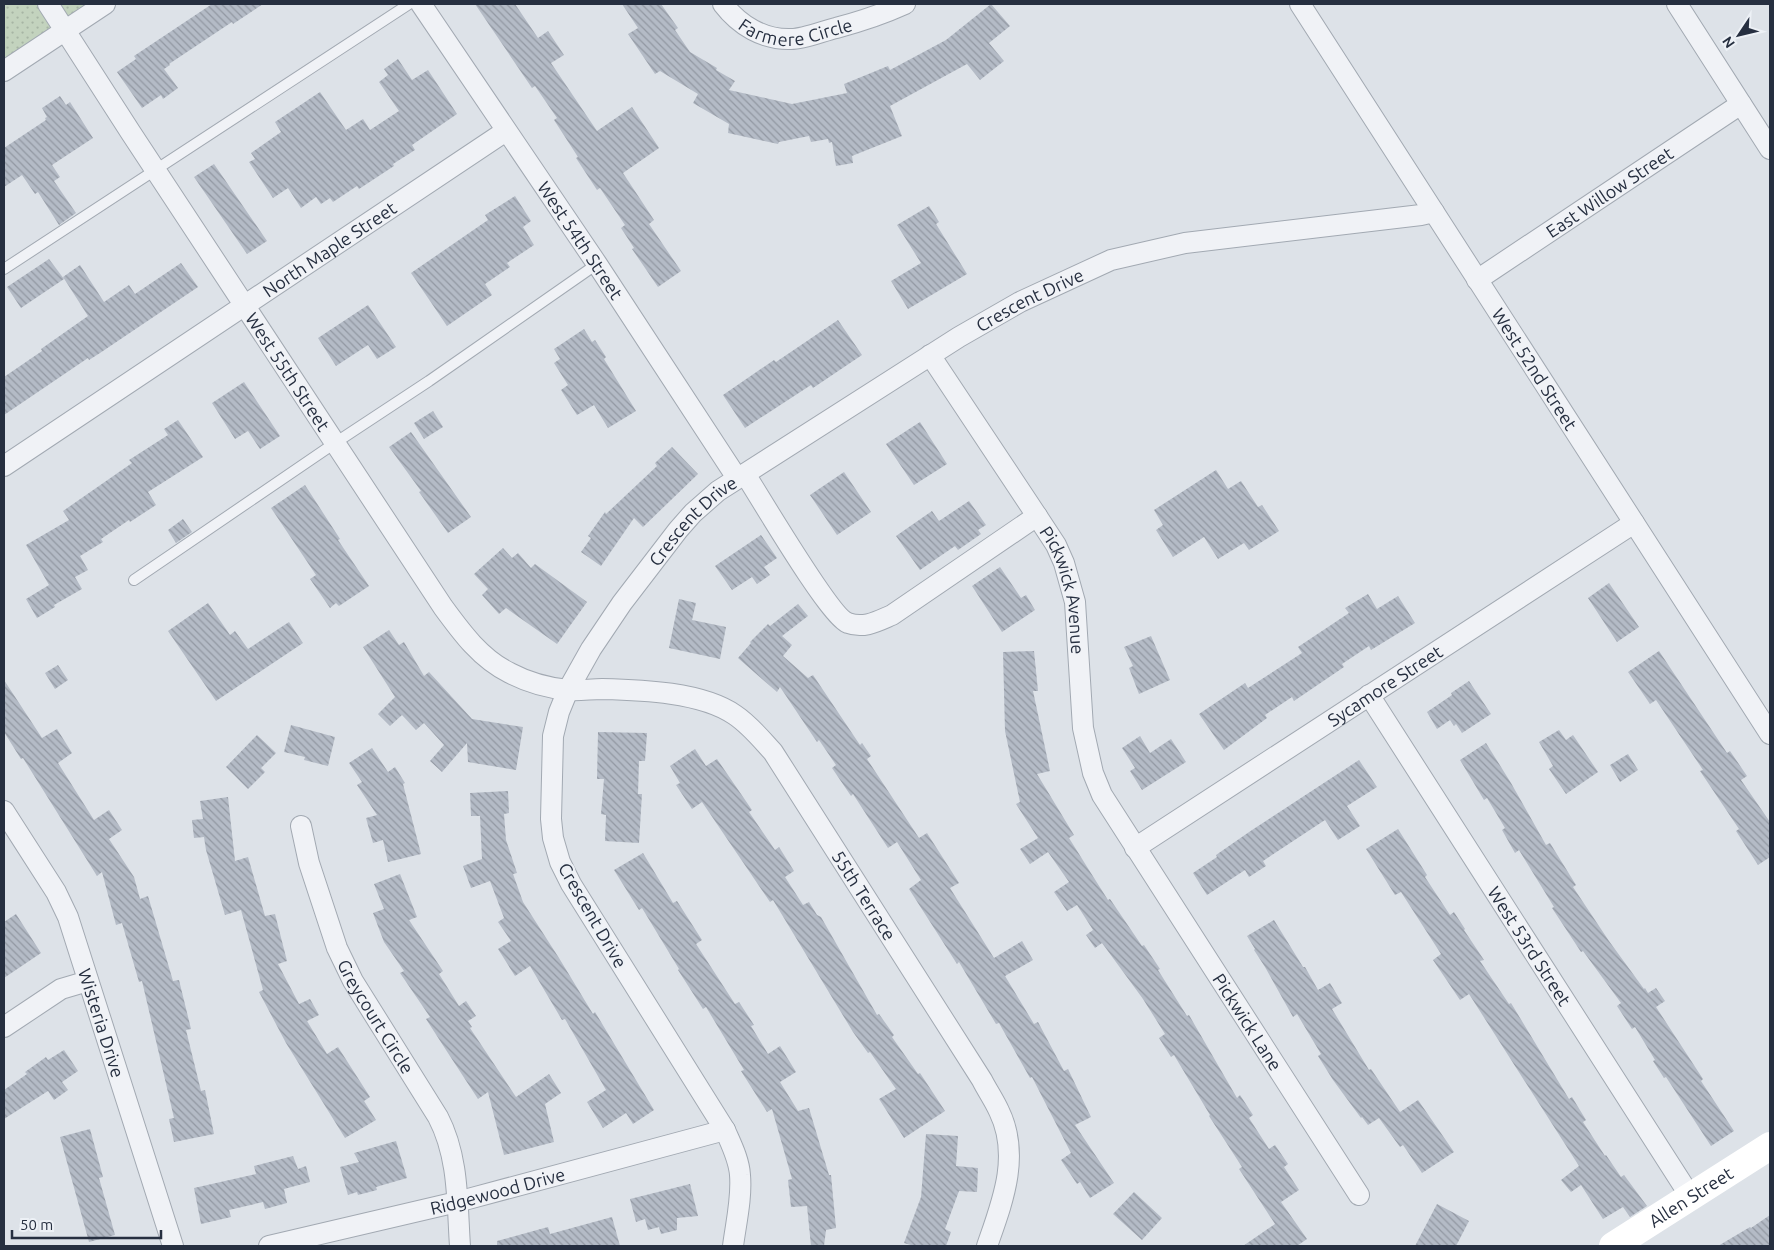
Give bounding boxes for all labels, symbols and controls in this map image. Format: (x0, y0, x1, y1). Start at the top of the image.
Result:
north arrow (1714, 10, 1764, 60)
street label: Farmere Circle (735, 14, 854, 49)
text: N (1719, 34, 1738, 51)
street label: East Willow Street (1542, 142, 1676, 241)
street label: West 54th Street (534, 178, 627, 303)
street label: North Maple Street (259, 197, 400, 301)
street label: Crescent Drive (972, 264, 1086, 335)
street label: West 52nd Street (1488, 304, 1581, 434)
street label: West 55th Street (242, 309, 334, 434)
street label: Crescent Drive (644, 472, 740, 569)
street label: Pickwick Avenue (1036, 522, 1088, 655)
street label: Sycamore Street (1324, 641, 1446, 730)
street label: 55th Terrace (828, 847, 900, 944)
street label: Crescent Drive (555, 859, 631, 971)
street label: West 53rd Street (1484, 883, 1575, 1009)
street label: Greycourt Circle (334, 956, 418, 1077)
street label: Wisteria Drive (75, 966, 129, 1080)
street label: Pickwick Lane (1209, 970, 1286, 1074)
street label: Allen Street (1645, 1162, 1736, 1231)
street label: Ridgewood Drive (428, 1163, 567, 1218)
scale bar (12, 1208, 161, 1240)
text: 50 m (20, 1216, 53, 1233)

